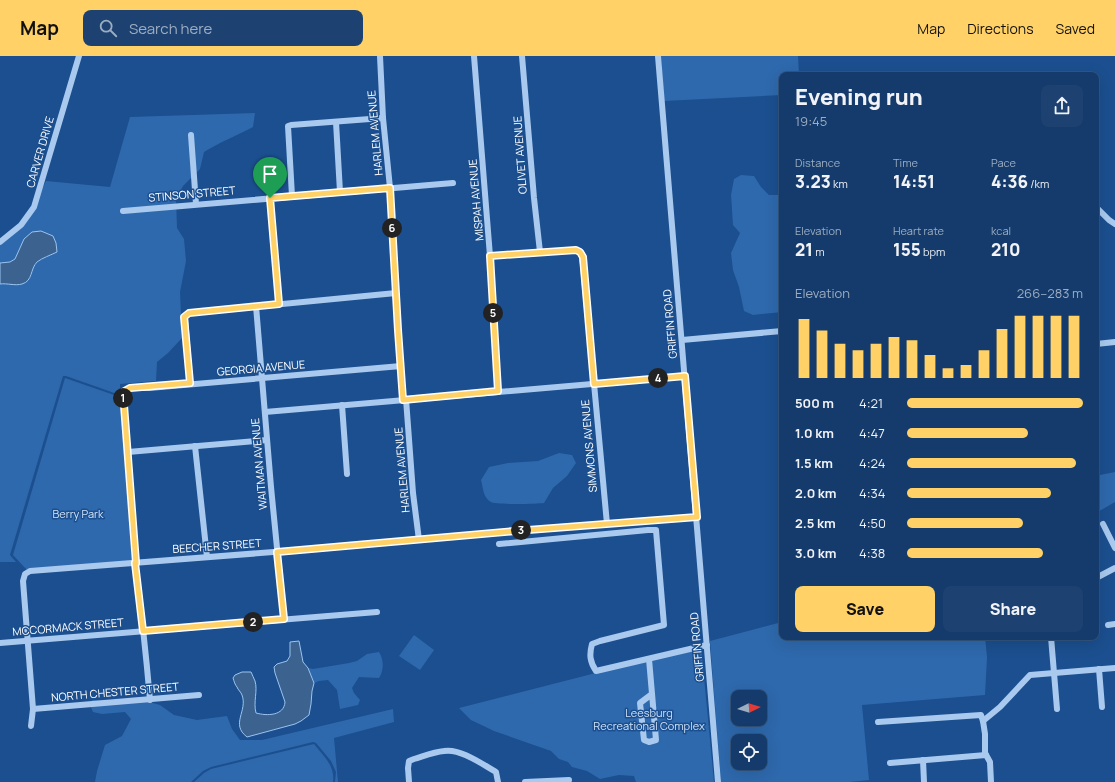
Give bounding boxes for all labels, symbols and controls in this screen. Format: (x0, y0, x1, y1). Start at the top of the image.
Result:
search box (83, 10, 363, 46)
text: Map (20, 15, 59, 41)
icon: search (97, 17, 119, 39)
text: Search here (129, 18, 212, 39)
text: Map (917, 19, 945, 38)
text: Directions (967, 19, 1034, 38)
text: Saved (1056, 19, 1095, 38)
text: Evening run (795, 82, 923, 112)
button: share (1041, 85, 1083, 127)
street label: HARLEM AVENUE (363, 90, 386, 176)
text: 19:45 (795, 112, 827, 130)
street label: CARVER DRIVE (22, 115, 57, 189)
street label: OLIVET AVENUE (509, 116, 530, 195)
text: Distance (795, 155, 840, 170)
text: Time (893, 155, 918, 170)
text: Pace (991, 155, 1016, 170)
pin (253, 157, 287, 198)
street label: MISPAH AVENUE (464, 159, 487, 242)
icon: arrive (259, 163, 281, 185)
text: 3.23 (795, 170, 831, 193)
text: 14:51 (893, 170, 935, 193)
text: 4:36 (991, 170, 1028, 193)
text: km (831, 176, 848, 191)
text: /km (1028, 176, 1049, 191)
street label: STINSON STREET (148, 182, 237, 205)
pin: 6 (382, 218, 402, 238)
text: 6 (389, 220, 395, 235)
text: Elevation (795, 223, 841, 238)
text: Heart rate (893, 223, 944, 238)
text: kcal (991, 223, 1011, 238)
text: 21 (795, 238, 813, 261)
text: 155 (893, 238, 921, 261)
text: 210 (991, 238, 1020, 261)
text: m (813, 244, 825, 259)
text: bpm (921, 244, 945, 259)
text: Elevation (795, 284, 850, 302)
text: 266–283 m (1017, 284, 1083, 302)
street label: GRIFFIN ROAD (659, 289, 680, 359)
pin: 5 (483, 303, 503, 323)
text: 5 (490, 305, 496, 320)
street label: GEORGIA AVENUE (216, 356, 306, 379)
pin: 4 (648, 368, 668, 388)
text: 4 (655, 370, 661, 385)
pin: 1 (113, 388, 133, 408)
text: 1 (121, 390, 125, 405)
text: 500 m (795, 394, 834, 412)
text: 4:21 (859, 394, 883, 412)
street label: SIMMONS AVENUE (577, 399, 600, 493)
street label: WAITMAN AVENUE (247, 417, 270, 511)
text: 1.0 km (795, 424, 834, 442)
text: 4:47 (859, 424, 885, 442)
street label: HARLEM AVENUE (390, 427, 413, 513)
text: 1.5 km (795, 454, 833, 472)
text: 4:24 (859, 454, 885, 472)
text: 2.0 km (795, 484, 837, 502)
text: 4:34 (859, 484, 885, 502)
park label: Berry Park (53, 506, 104, 521)
text: 2.5 km (795, 514, 836, 532)
text: 4:50 (859, 514, 886, 532)
pin: 3 (511, 520, 531, 540)
text: 3 (518, 522, 524, 537)
street label: BEECHER STREET (172, 535, 262, 556)
text: 3.0 km (795, 544, 836, 562)
text: 4:38 (859, 544, 885, 562)
button: Save (795, 586, 935, 632)
button: Share (943, 586, 1083, 632)
pin: 2 (243, 612, 263, 632)
street label: GRIFFIN ROAD (686, 612, 707, 682)
street label: MCCORMACK STREET (12, 614, 125, 639)
text: 2 (250, 614, 256, 629)
street label: NORTH CHESTER STREET (50, 678, 180, 705)
north arrow (731, 690, 767, 726)
map controls (731, 690, 767, 770)
park label: Leesburg Recreational Complex (593, 705, 705, 733)
button: locate (731, 734, 767, 770)

